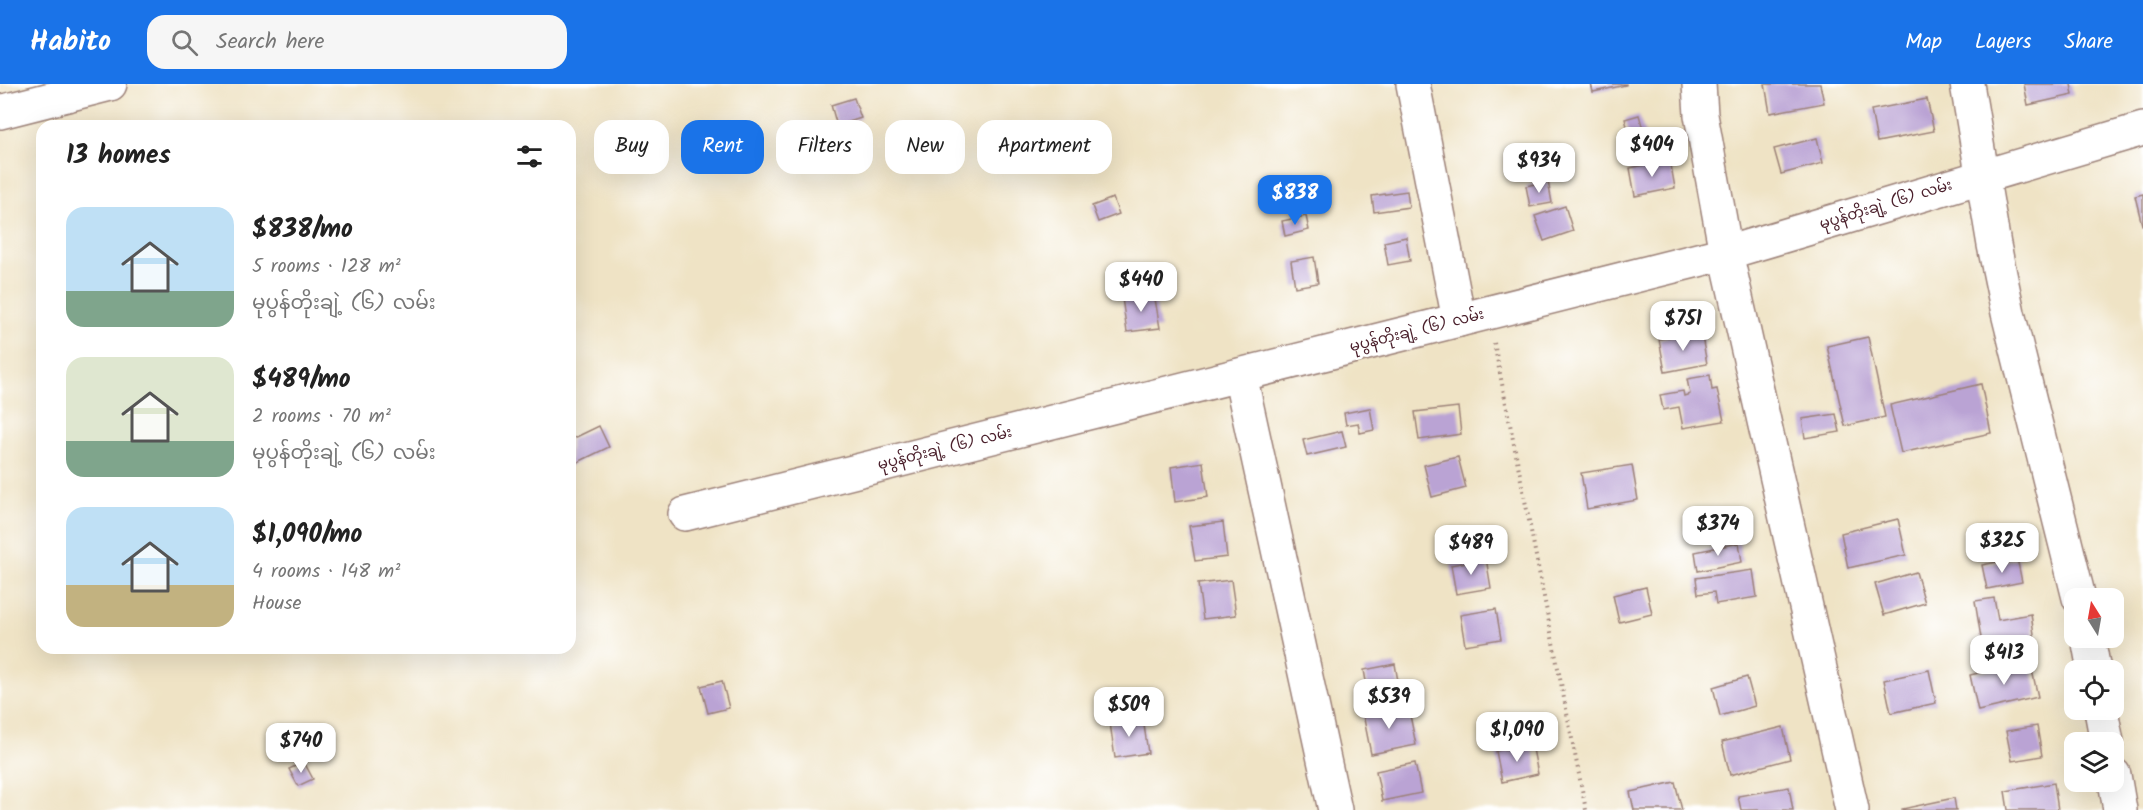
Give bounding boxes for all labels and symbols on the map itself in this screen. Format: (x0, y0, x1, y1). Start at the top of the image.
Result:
pin: $404 (1616, 127, 1688, 178)
pin: $934 (1503, 143, 1575, 194)
street label: မုပွန်တိုးချဲ့ (၆) လမ်း (1817, 173, 1955, 237)
pin: $838 (1259, 175, 1331, 226)
pin: $440 (1105, 262, 1177, 313)
pin: $751 (1647, 301, 1719, 352)
street label: မုပွန်တိုးချဲ့ (၆) လမ်း (1347, 303, 1487, 359)
street label: မုပွန်တိုးချဲ့ (၆) လမ်း (875, 421, 1015, 477)
pin: $374 (1682, 506, 1754, 557)
pin: $325 (1966, 523, 2038, 574)
pin: $489 (1435, 525, 1507, 576)
north arrow (2064, 588, 2124, 648)
pin: $413 (1968, 635, 2040, 686)
pin: $539 (1353, 679, 1425, 730)
pin: $509 (1093, 687, 1165, 738)
pin: $1,090 (1468, 712, 1566, 763)
pin: $740 (265, 723, 337, 774)

